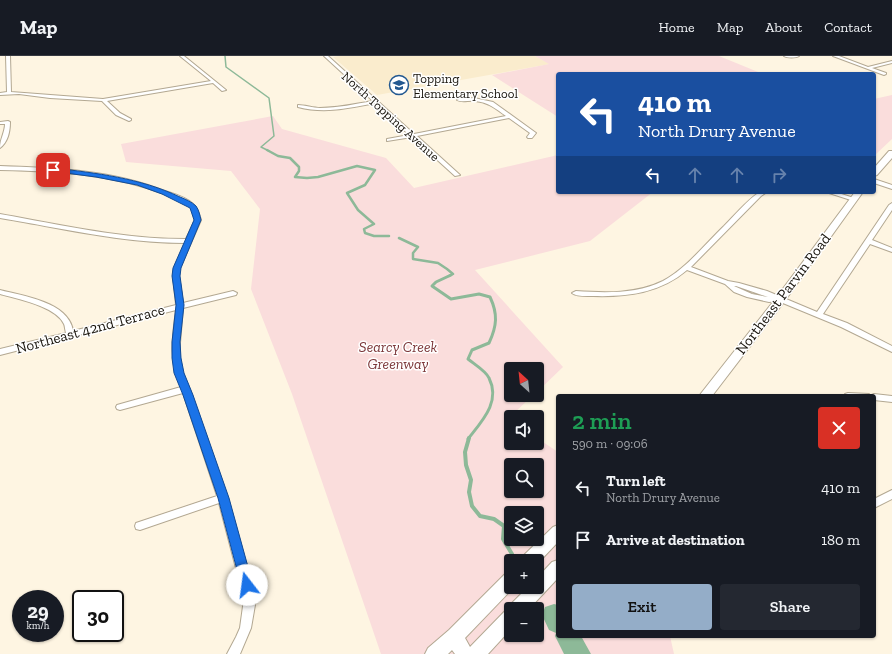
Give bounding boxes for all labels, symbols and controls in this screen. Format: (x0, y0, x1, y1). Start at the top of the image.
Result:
text: Map (20, 16, 57, 39)
text: Home (659, 19, 695, 36)
text: Map (717, 19, 743, 36)
text: About (765, 19, 802, 36)
text: Contact (824, 19, 872, 36)
street label: North Topping Avenue (339, 69, 443, 164)
place label: Topping Elementary School (413, 71, 518, 101)
school or university icon: Topping Elementary School (388, 74, 410, 96)
text: 410 m (638, 86, 711, 119)
icon: left (572, 88, 624, 140)
text: North Drury Avenue (638, 120, 796, 142)
pin (36, 153, 70, 187)
icon: arrive (42, 159, 64, 181)
icon: left (642, 164, 664, 186)
icon: ahead (684, 164, 706, 186)
icon: ahead (726, 164, 748, 186)
icon: right (768, 164, 790, 186)
street label: Northeast Parvin Road (732, 229, 835, 358)
street label: Northeast 42nd Terrace (14, 300, 166, 358)
park label: Searcy Creek Greenway (359, 338, 437, 373)
north arrow (504, 362, 544, 402)
map controls (504, 362, 544, 642)
text: 2 min (572, 406, 632, 435)
button: close (818, 407, 860, 449)
button: sound (504, 410, 544, 450)
text: 590 m · 09:06 (572, 436, 648, 451)
button: search (504, 458, 544, 498)
text: Turn left (606, 472, 666, 490)
icon: left (572, 477, 594, 499)
text: 410 m (821, 479, 860, 497)
text: North Drury Avenue (606, 490, 720, 505)
button: layers (504, 506, 544, 546)
icon: arrive (572, 529, 594, 551)
text: Arrive at destination (606, 531, 745, 549)
text: 180 m (821, 531, 860, 549)
button: + (504, 554, 544, 594)
position arrow (226, 564, 268, 606)
button: Exit (572, 584, 712, 630)
button: Share (720, 584, 860, 630)
speed limit sign: 30 (72, 590, 124, 642)
text: 29 (27, 599, 49, 623)
button: − (504, 602, 544, 642)
text: km/h (27, 620, 49, 632)

